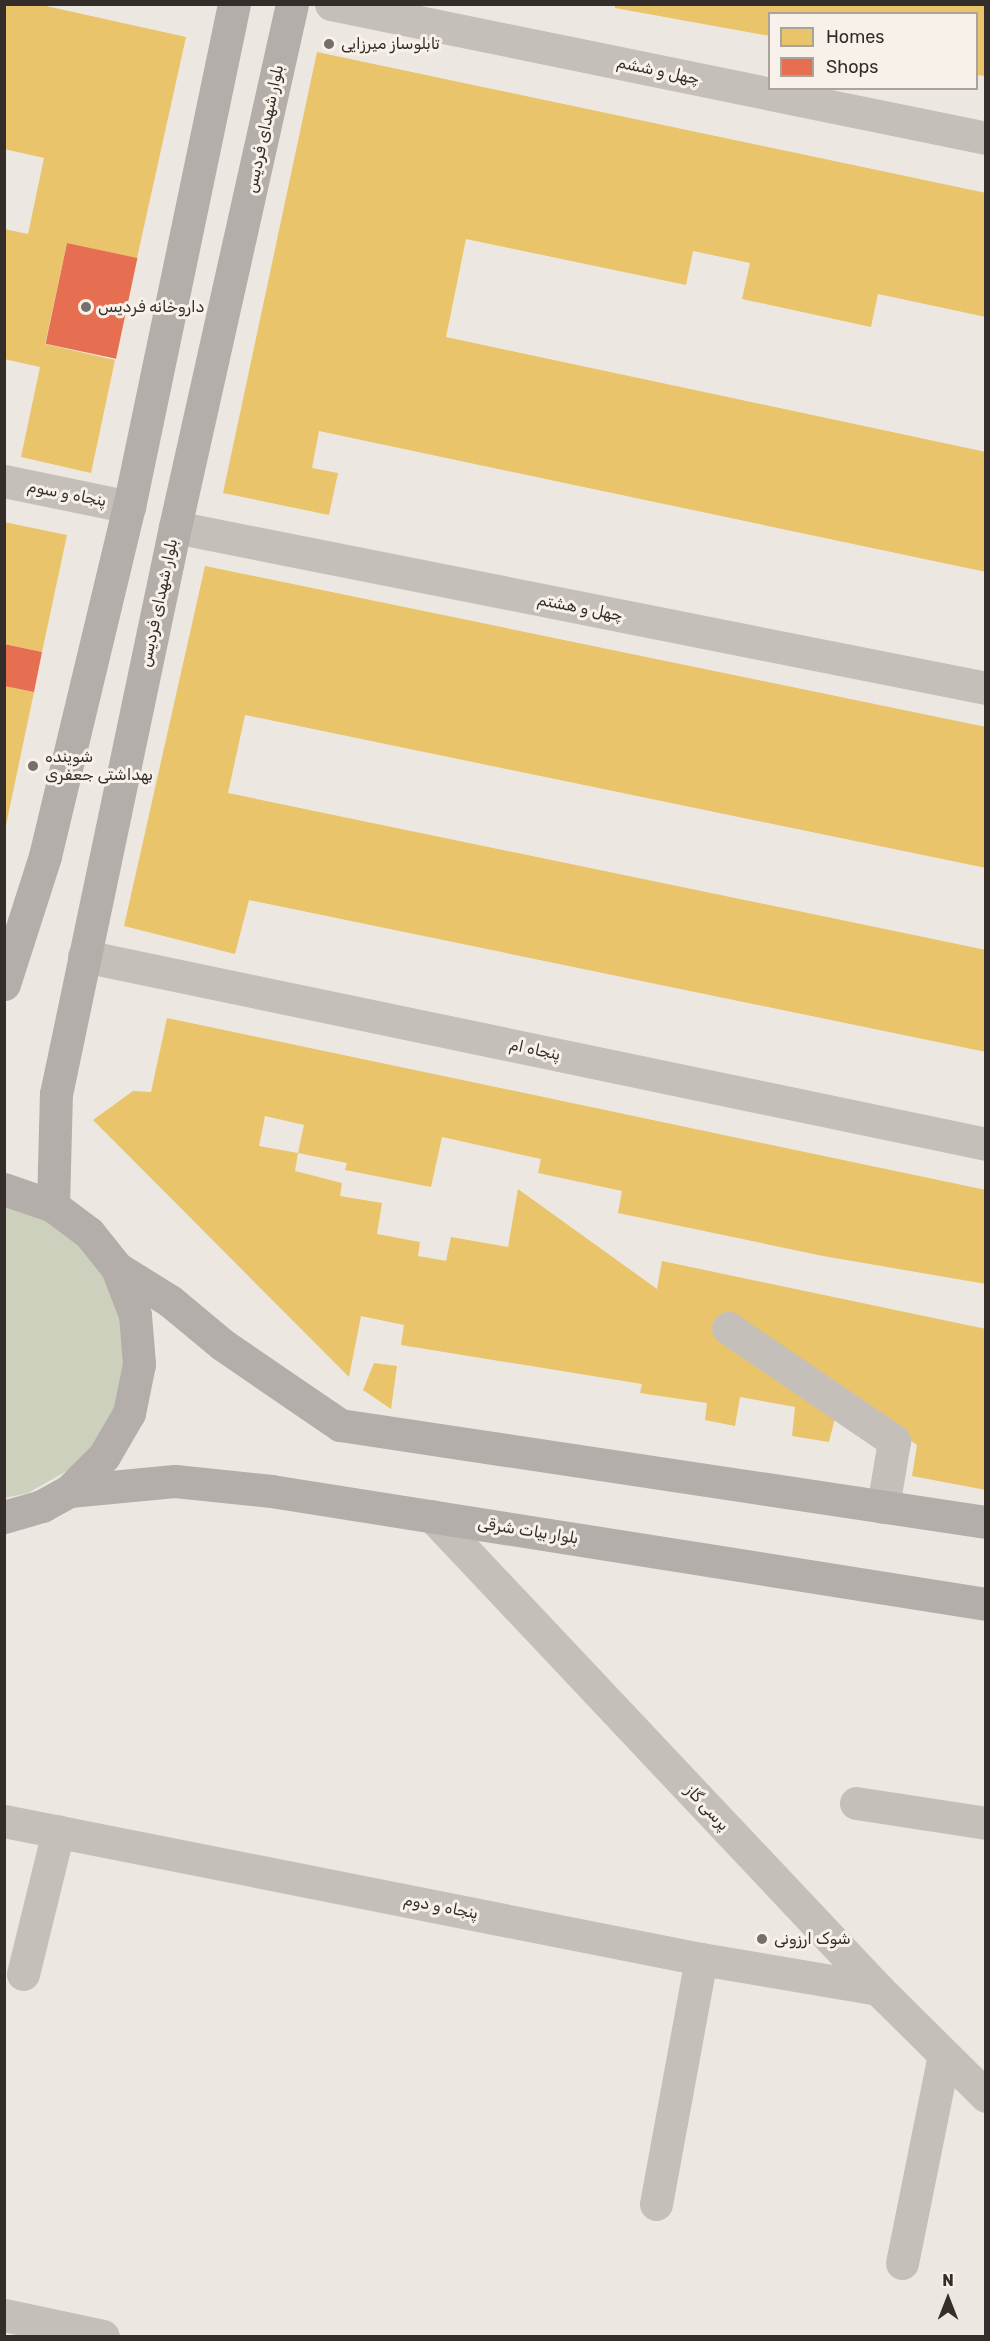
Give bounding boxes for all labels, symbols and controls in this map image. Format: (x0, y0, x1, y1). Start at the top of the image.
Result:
legend (768, 12, 978, 90)
text: Homes (826, 26, 884, 48)
place label: تابلوساز میرزایی (341, 34, 440, 54)
marker: تابلوساز میرزایی (322, 37, 336, 51)
street label: چهل و ششم (615, 53, 701, 89)
text: Shops (826, 56, 878, 78)
street label: بلوار شهدای فردیس (242, 63, 288, 195)
place label: داروخانه فردیس (98, 297, 204, 317)
marker: داروخانه فردیس (79, 300, 93, 314)
street label: پنجاه و سوم (26, 477, 108, 511)
street label: بلوار شهدای فردیس (136, 537, 182, 669)
street label: چهل و هشتم (536, 590, 624, 626)
place label: شوینده بهداشتی جعفری (45, 747, 153, 785)
marker: شوینده بهداشتی جعفری (26, 759, 40, 773)
street label: پنجاه ام (508, 1035, 562, 1065)
street label: بلوار بیات شرقی (476, 1514, 580, 1548)
street label: پرسی گاز (681, 1781, 733, 1835)
street label: پنجاه و دوم (402, 1890, 480, 1924)
place label: شوک ارزونی (774, 1929, 851, 1949)
marker: شوک ارزونی (755, 1932, 769, 1946)
north arrow (918, 2269, 978, 2329)
text: N (942, 2271, 954, 2290)

